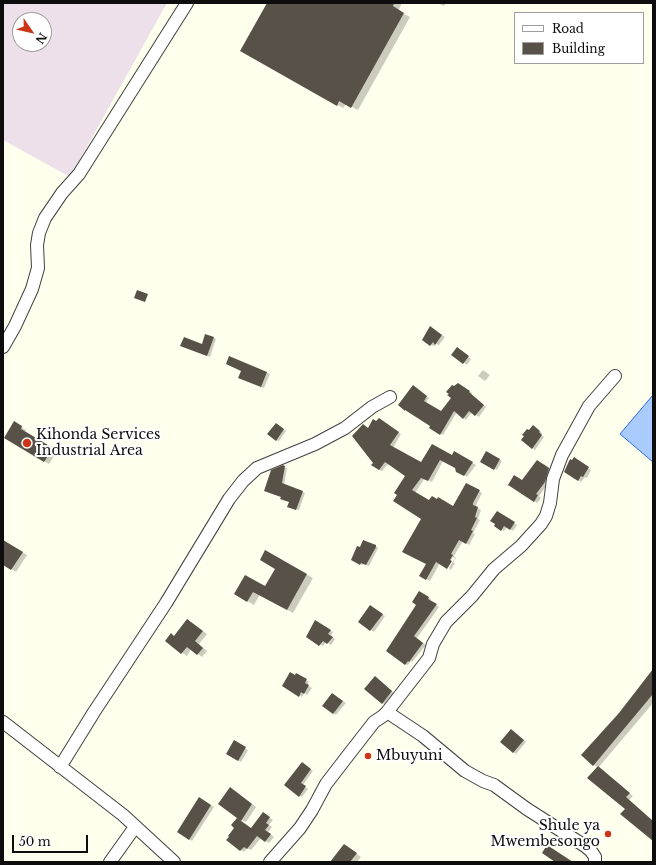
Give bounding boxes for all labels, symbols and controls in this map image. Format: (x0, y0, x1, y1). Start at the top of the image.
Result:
north arrow (12, 12, 52, 52)
legend (514, 12, 644, 64)
text: Road (552, 21, 584, 36)
text: N (32, 30, 50, 46)
text: Building (552, 41, 605, 56)
place label: Kihonda Services Industrial Area (36, 427, 160, 460)
marker: Kihonda Services Industrial Area (21, 437, 33, 449)
place label: Mbuyuni (376, 748, 443, 764)
marker: Mbuyuni (363, 751, 373, 761)
place label: Shule ya Mwembesongo (491, 818, 600, 850)
scale bar (14, 827, 90, 853)
marker: Shule ya Mwembesongo (603, 829, 613, 839)
text: 50 m (19, 834, 51, 849)

